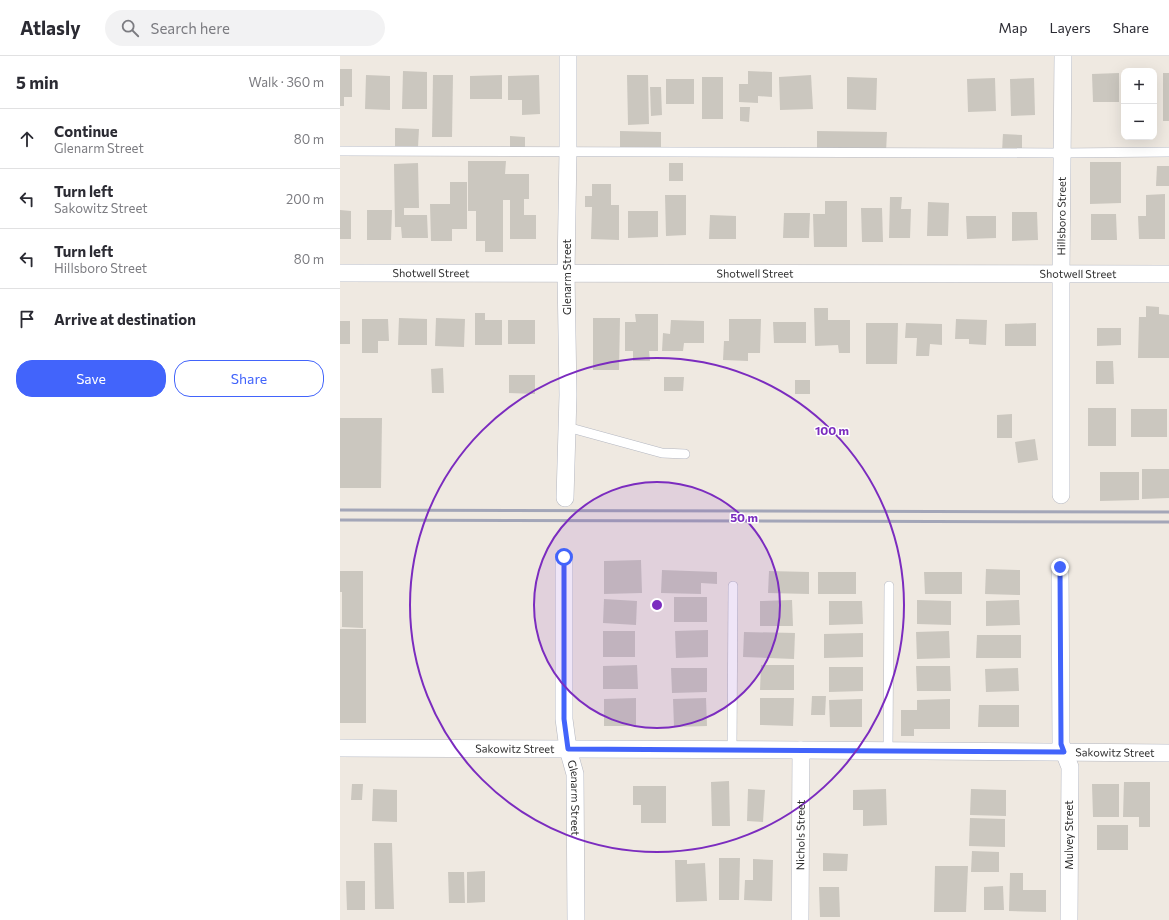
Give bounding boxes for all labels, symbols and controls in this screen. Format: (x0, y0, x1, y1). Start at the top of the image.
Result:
search box (105, 10, 385, 46)
text: Atlasly (20, 16, 81, 39)
icon: search (119, 17, 141, 39)
text: Search here (151, 19, 230, 37)
text: Map (999, 19, 1027, 36)
text: Layers (1049, 19, 1091, 36)
text: Share (1113, 19, 1149, 36)
map controls (1121, 68, 1157, 140)
button: + (1121, 68, 1157, 104)
text: 5 min (16, 72, 59, 93)
text: Walk · 360 m (249, 74, 324, 90)
button: − (1121, 104, 1157, 140)
text: Continue (54, 122, 118, 140)
icon: ahead (16, 128, 38, 150)
text: 80 m (294, 131, 324, 147)
text: Glenarm Street (54, 140, 144, 156)
street label: Hillsboro Street (1054, 176, 1068, 255)
text: Turn left (54, 182, 113, 200)
icon: left (16, 188, 38, 210)
text: 200 m (286, 191, 324, 207)
text: Sakowitz Street (54, 200, 147, 216)
street label: Glenarm Street (560, 239, 573, 315)
text: Turn left (54, 242, 113, 260)
icon: left (16, 248, 38, 270)
text: 80 m (294, 251, 324, 267)
text: Hillsboro Street (54, 260, 147, 276)
street label: Shotwell Street (392, 266, 470, 279)
street label: Shotwell Street (716, 266, 794, 280)
street label: Shotwell Street (1039, 267, 1117, 280)
icon: arrive (16, 308, 38, 330)
text: Arrive at destination (54, 310, 196, 328)
button: Save (16, 360, 166, 397)
button: Share (174, 360, 324, 397)
text: 100 m (815, 423, 849, 437)
text: 50 m (730, 510, 758, 524)
route start (555, 548, 573, 566)
route end (1051, 558, 1069, 576)
centre of rings (650, 598, 664, 612)
street label: Sakowitz Street (475, 742, 555, 755)
street label: Sakowitz Street (1075, 745, 1155, 759)
street label: Glenarm Street (565, 758, 582, 836)
street label: Nichols Street (793, 799, 807, 870)
street label: Mulvey Street (1062, 800, 1075, 870)

